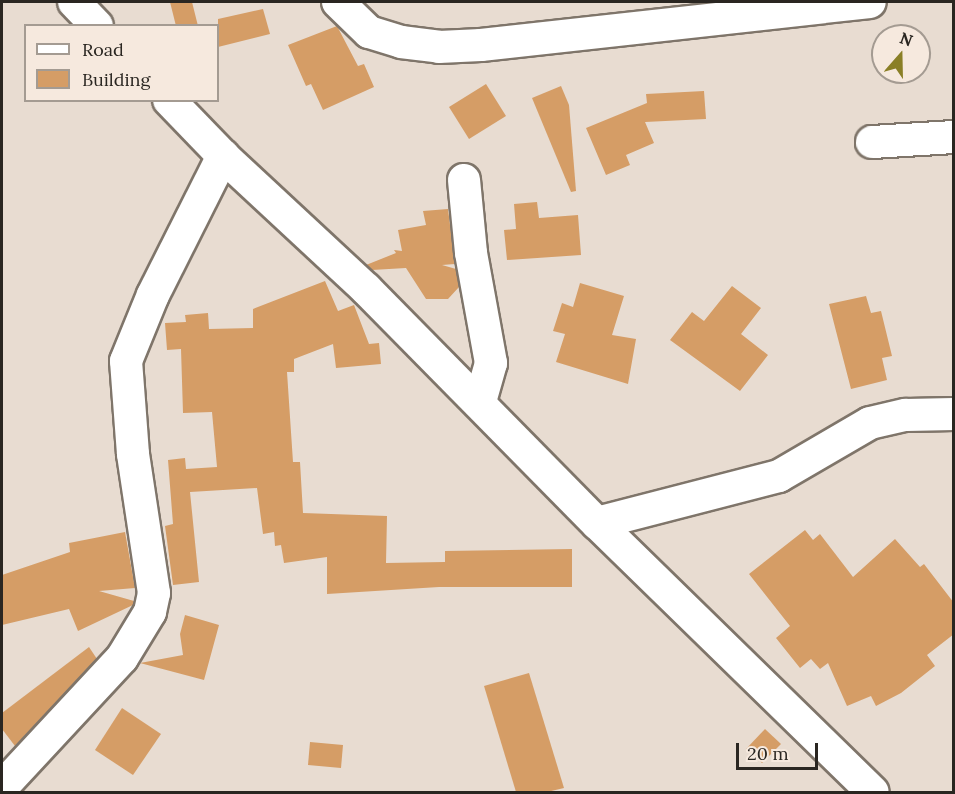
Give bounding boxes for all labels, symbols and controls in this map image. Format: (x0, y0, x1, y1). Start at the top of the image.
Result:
legend (24, 24, 219, 102)
north arrow (871, 24, 931, 84)
text: N (897, 27, 916, 50)
text: Road (82, 38, 124, 61)
text: Building (82, 68, 150, 91)
scale bar (739, 731, 822, 769)
text: 20 m (747, 742, 789, 765)

